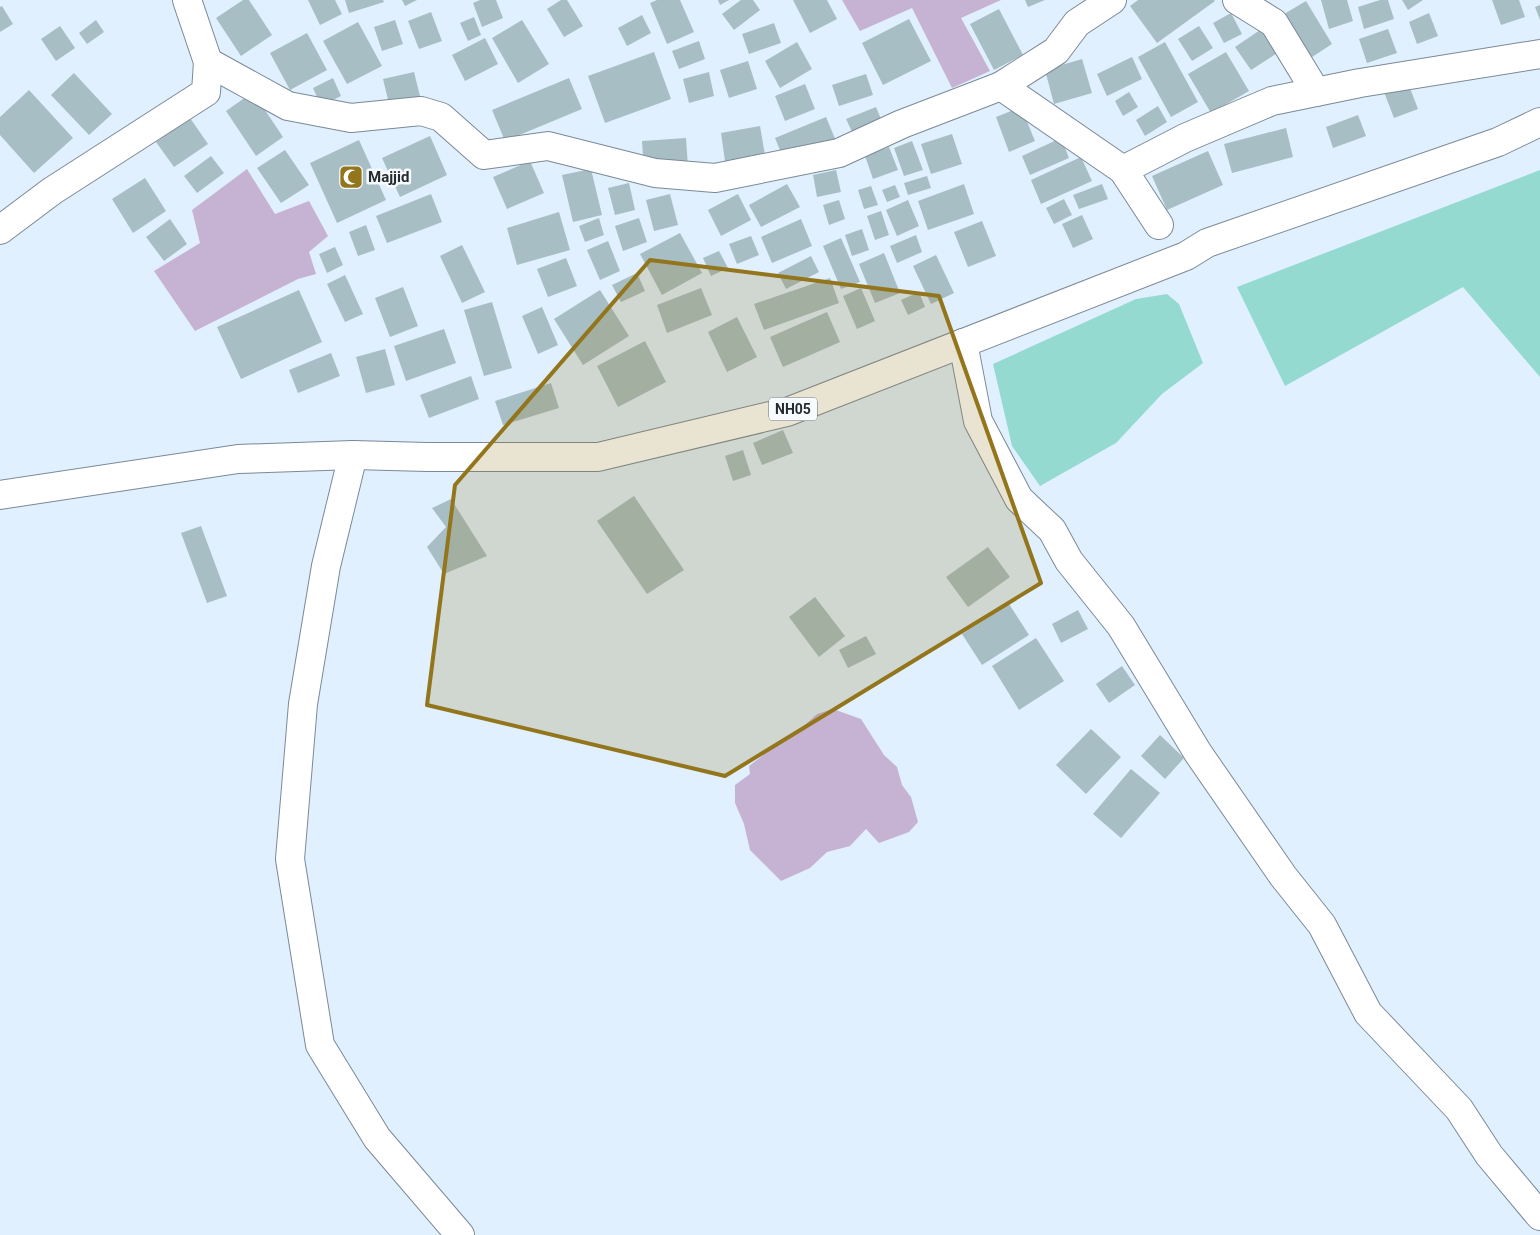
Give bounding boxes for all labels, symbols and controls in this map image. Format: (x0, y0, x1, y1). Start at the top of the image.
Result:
mosque icon: Majjid (338, 164, 364, 190)
place label: Majjid (368, 168, 409, 186)
road number: NH05 (769, 398, 817, 420)

